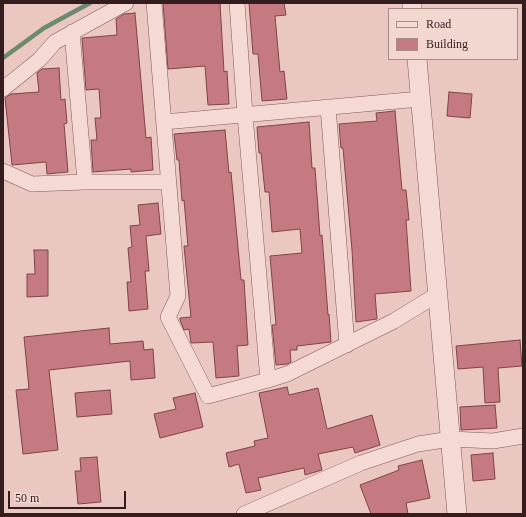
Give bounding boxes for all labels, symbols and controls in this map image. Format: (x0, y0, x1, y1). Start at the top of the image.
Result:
legend (388, 8, 518, 60)
text: Road (426, 17, 451, 31)
text: Building (426, 37, 468, 51)
scale bar (10, 483, 128, 509)
text: 50 m (15, 491, 39, 505)

